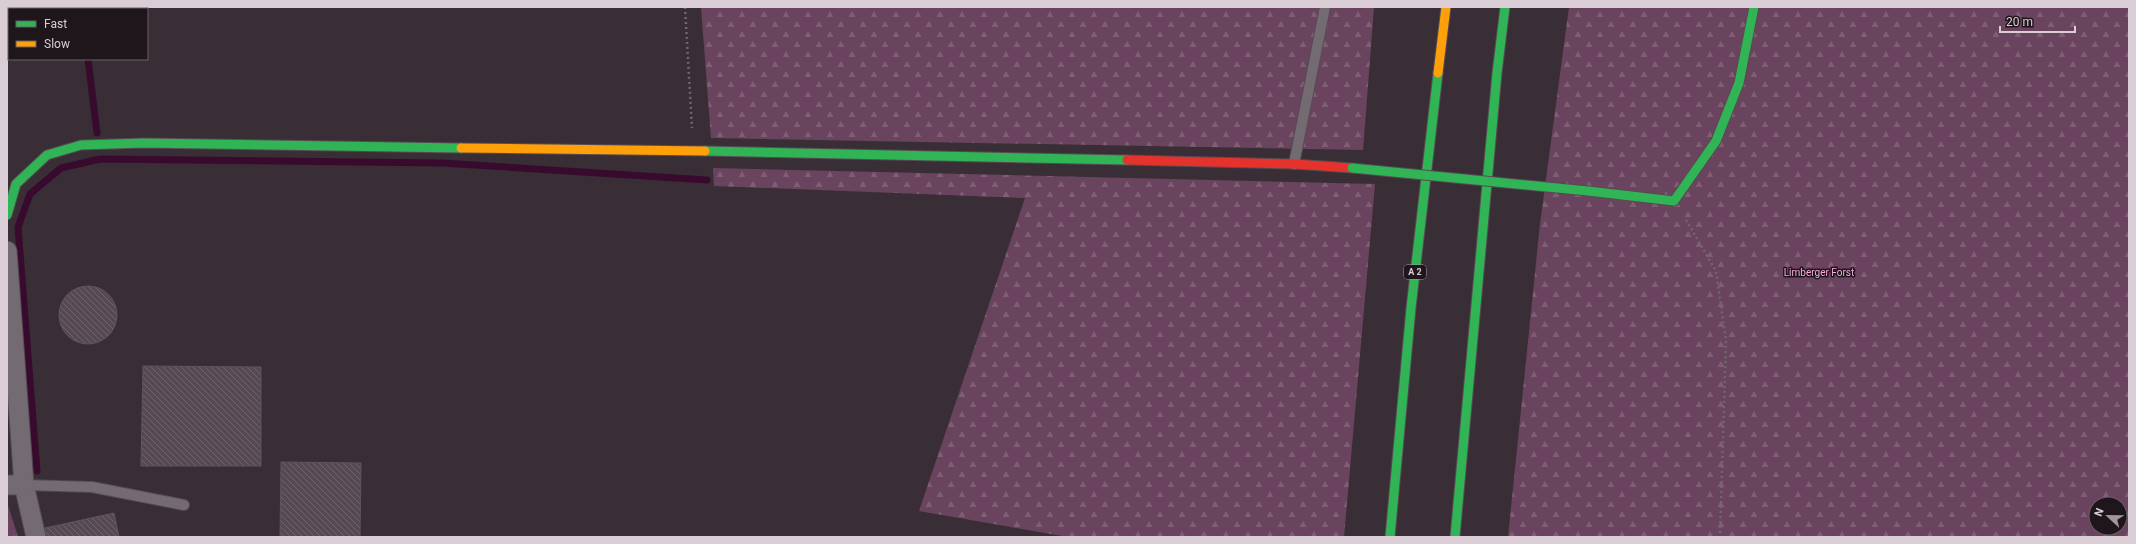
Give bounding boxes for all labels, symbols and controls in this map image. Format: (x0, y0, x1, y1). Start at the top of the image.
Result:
legend (8, 8, 148, 60)
scale bar (2000, 8, 2075, 34)
text: 20 m (2006, 15, 2033, 29)
text: Fast (44, 17, 67, 31)
text: Slow (44, 37, 70, 51)
road number: A 2 (1404, 265, 1426, 279)
park label: Limberger Forst (1784, 267, 1854, 278)
north arrow (2088, 496, 2128, 536)
text: N (2092, 506, 2107, 518)

